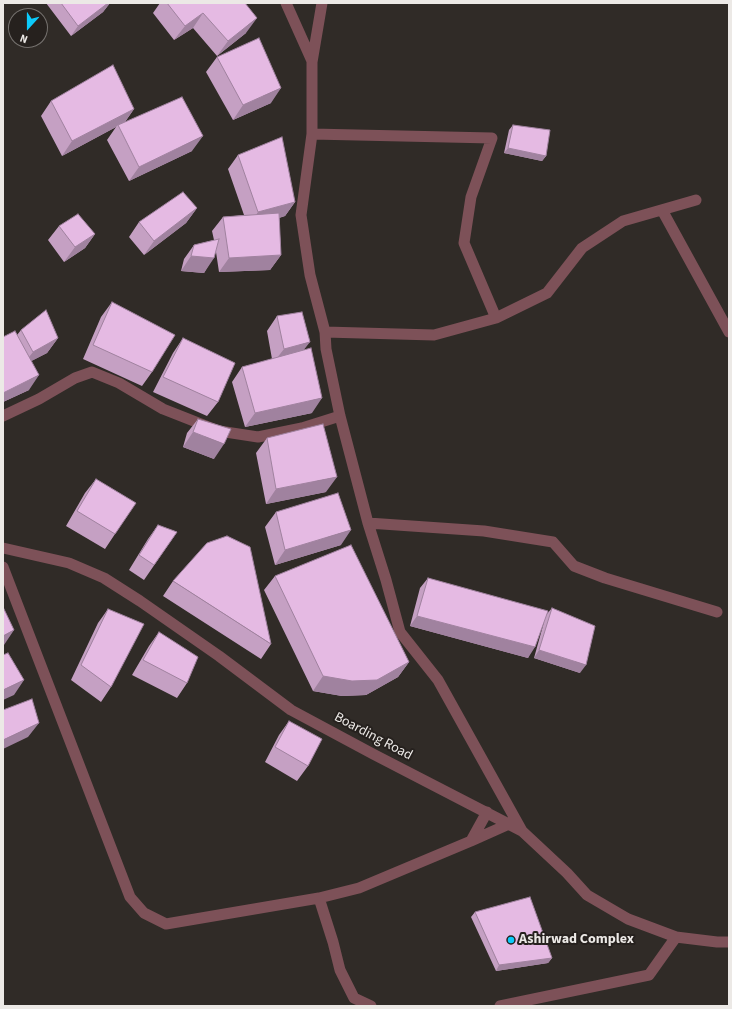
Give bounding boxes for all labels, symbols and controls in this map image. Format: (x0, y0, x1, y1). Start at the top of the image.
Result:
north arrow (8, 8, 48, 48)
text: N (18, 30, 30, 47)
street label: Boarding Road (331, 709, 415, 765)
place label: Ashirwad Complex (519, 932, 634, 948)
marker: Ashirwad Complex (506, 935, 516, 945)

